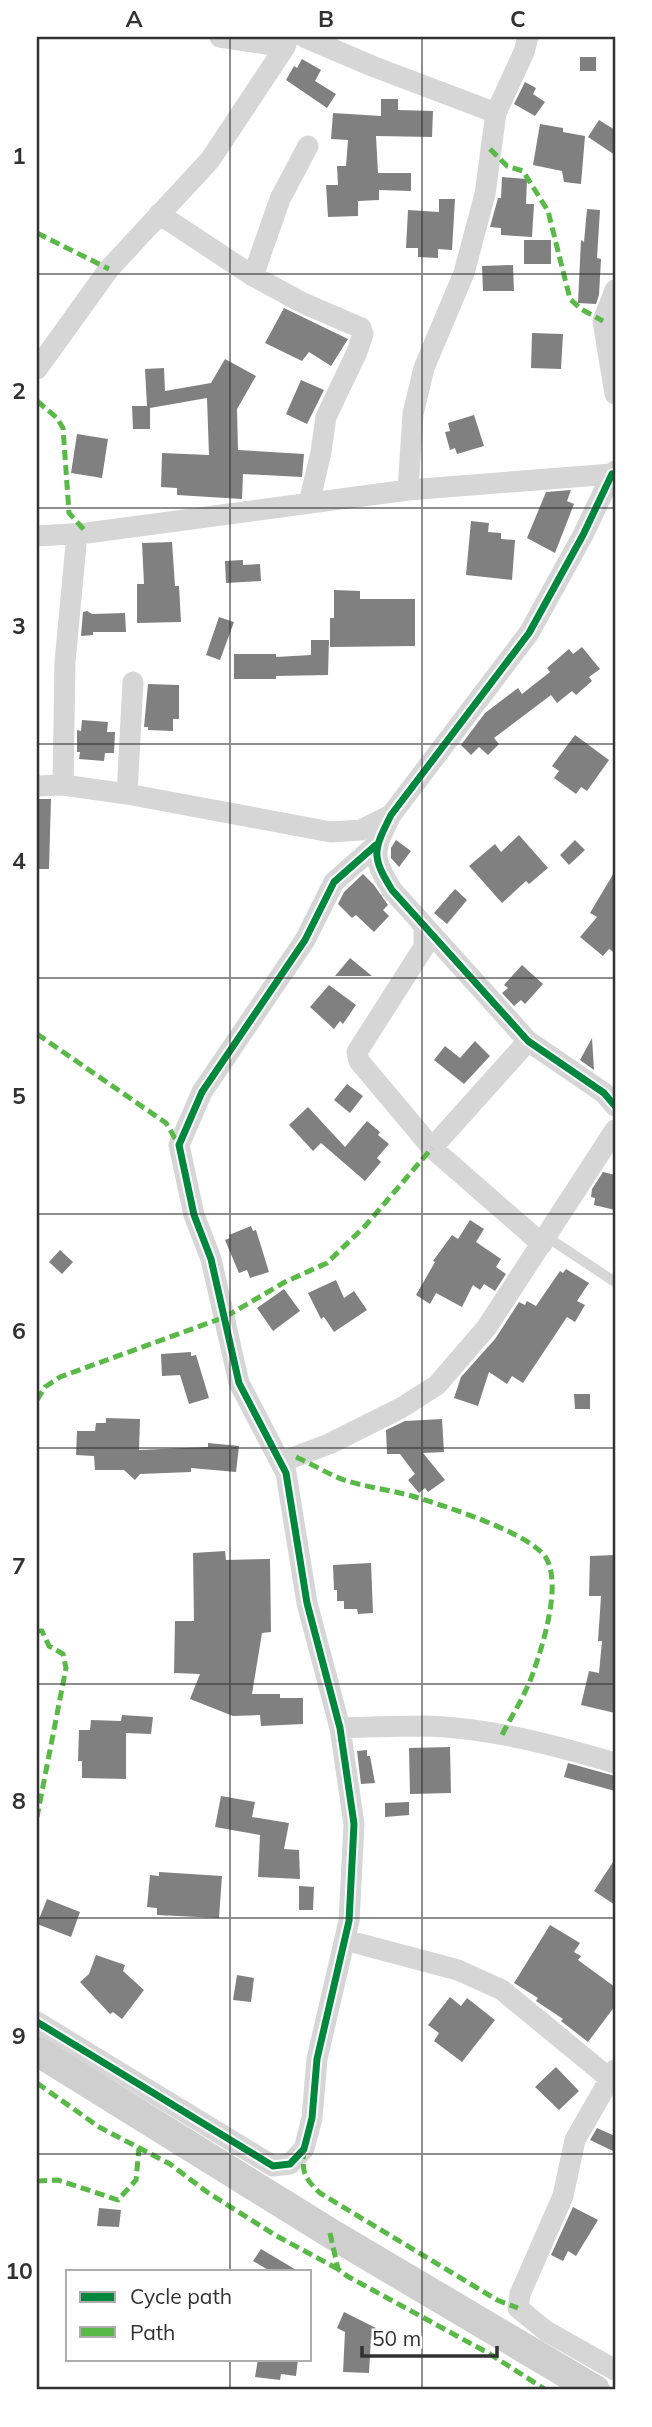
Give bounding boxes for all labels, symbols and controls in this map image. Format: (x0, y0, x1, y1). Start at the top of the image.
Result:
text: A (125, 4, 143, 33)
text: B (318, 4, 334, 33)
text: C (510, 4, 526, 33)
text: 1 (12, 141, 26, 170)
text: 2 (12, 376, 26, 405)
text: 3 (12, 611, 26, 640)
text: 4 (12, 846, 26, 875)
text: 5 (12, 1081, 26, 1110)
text: 6 (12, 1316, 26, 1345)
text: 7 (12, 1551, 26, 1580)
text: 8 (12, 1786, 26, 1815)
text: 9 (12, 2021, 26, 2050)
text: 10 (5, 2256, 33, 2285)
legend (66, 2270, 312, 2360)
text: Cycle path (130, 2283, 232, 2309)
scale bar (362, 2315, 496, 2359)
text: Path (130, 2319, 175, 2345)
text: 50 m (372, 2325, 421, 2351)

